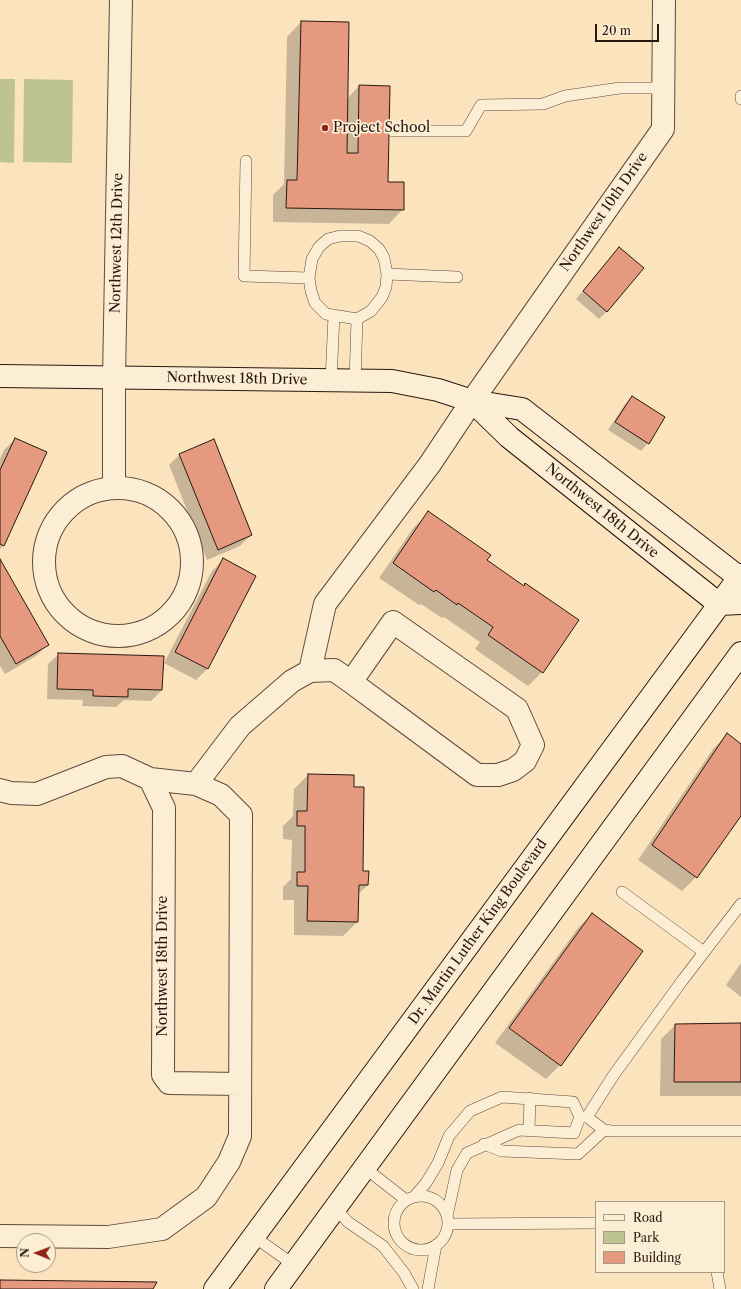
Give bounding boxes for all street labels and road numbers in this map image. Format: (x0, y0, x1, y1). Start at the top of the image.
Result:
street label: Northwest 10th Drive (557, 149, 651, 275)
street label: Northwest 12th Drive (107, 173, 127, 313)
street label: Northwest 18th Drive (166, 369, 308, 389)
street label: Northwest 18th Drive (542, 460, 662, 562)
street label: Dr. Martin Luther King Boulevard (405, 836, 551, 1028)
street label: Northwest 18th Drive (155, 896, 171, 1036)

